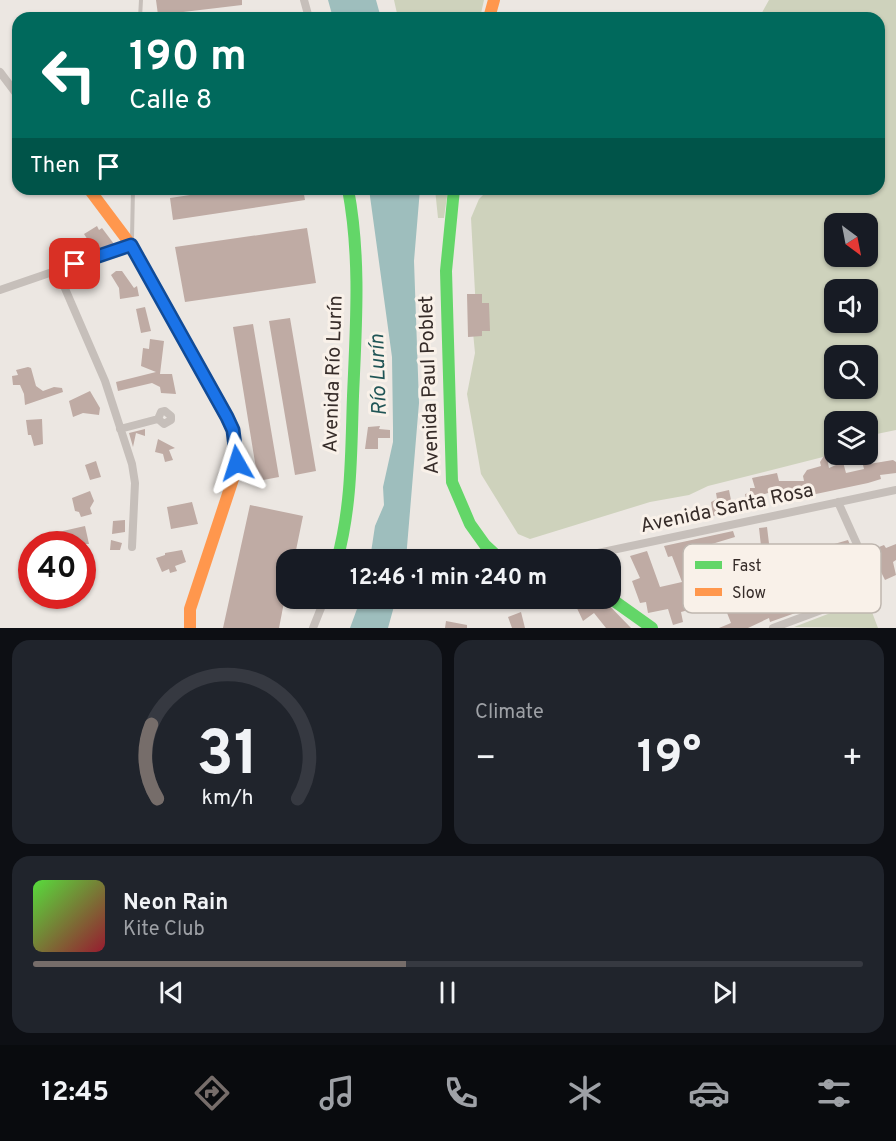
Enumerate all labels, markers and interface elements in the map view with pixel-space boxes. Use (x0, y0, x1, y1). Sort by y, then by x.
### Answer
text: 190 m (129, 32, 247, 85)
icon: left (30, 36, 108, 114)
text: Calle 8 (129, 84, 212, 118)
icon: arrive (92, 150, 125, 183)
text: Then (30, 153, 80, 180)
north arrow (824, 213, 878, 267)
map controls (824, 213, 878, 465)
pin (49, 238, 100, 289)
icon: arrive (58, 247, 91, 280)
button: sound (824, 279, 878, 333)
street label: Avenida Río Lurín (318, 295, 350, 453)
street label: Avenida Paul Poblet (414, 295, 446, 475)
water label: Río Lurín (364, 333, 394, 416)
button: search (824, 345, 878, 399)
button: layers (824, 411, 878, 465)
position arrow (205, 431, 269, 495)
street label: Avenida Santa Rosa (638, 478, 816, 540)
speed limit sign: 40 (18, 531, 96, 609)
legend (683, 544, 881, 613)
text: Fast (732, 557, 762, 577)
text: 12:46 · 1 min · 240 m (350, 565, 547, 592)
text: Slow (732, 584, 766, 604)
text: Climate (475, 700, 544, 726)
text: 31 (196, 718, 258, 797)
text: 19° (637, 731, 701, 788)
text: − (475, 739, 496, 781)
text: + (842, 739, 863, 781)
text: km/h (201, 785, 253, 812)
text: Neon Rain (123, 890, 228, 917)
text: Kite Club (123, 917, 205, 943)
icon: previous (155, 976, 188, 1009)
icon: pause (431, 976, 464, 1009)
icon: next (708, 976, 741, 1009)
icon: directions (191, 1072, 233, 1114)
icon: music (316, 1072, 358, 1114)
icon: phone (440, 1072, 482, 1114)
icon: climate (564, 1072, 606, 1114)
icon: car (688, 1072, 730, 1114)
icon: filters (813, 1072, 855, 1114)
text: 12:45 (41, 1076, 109, 1110)

